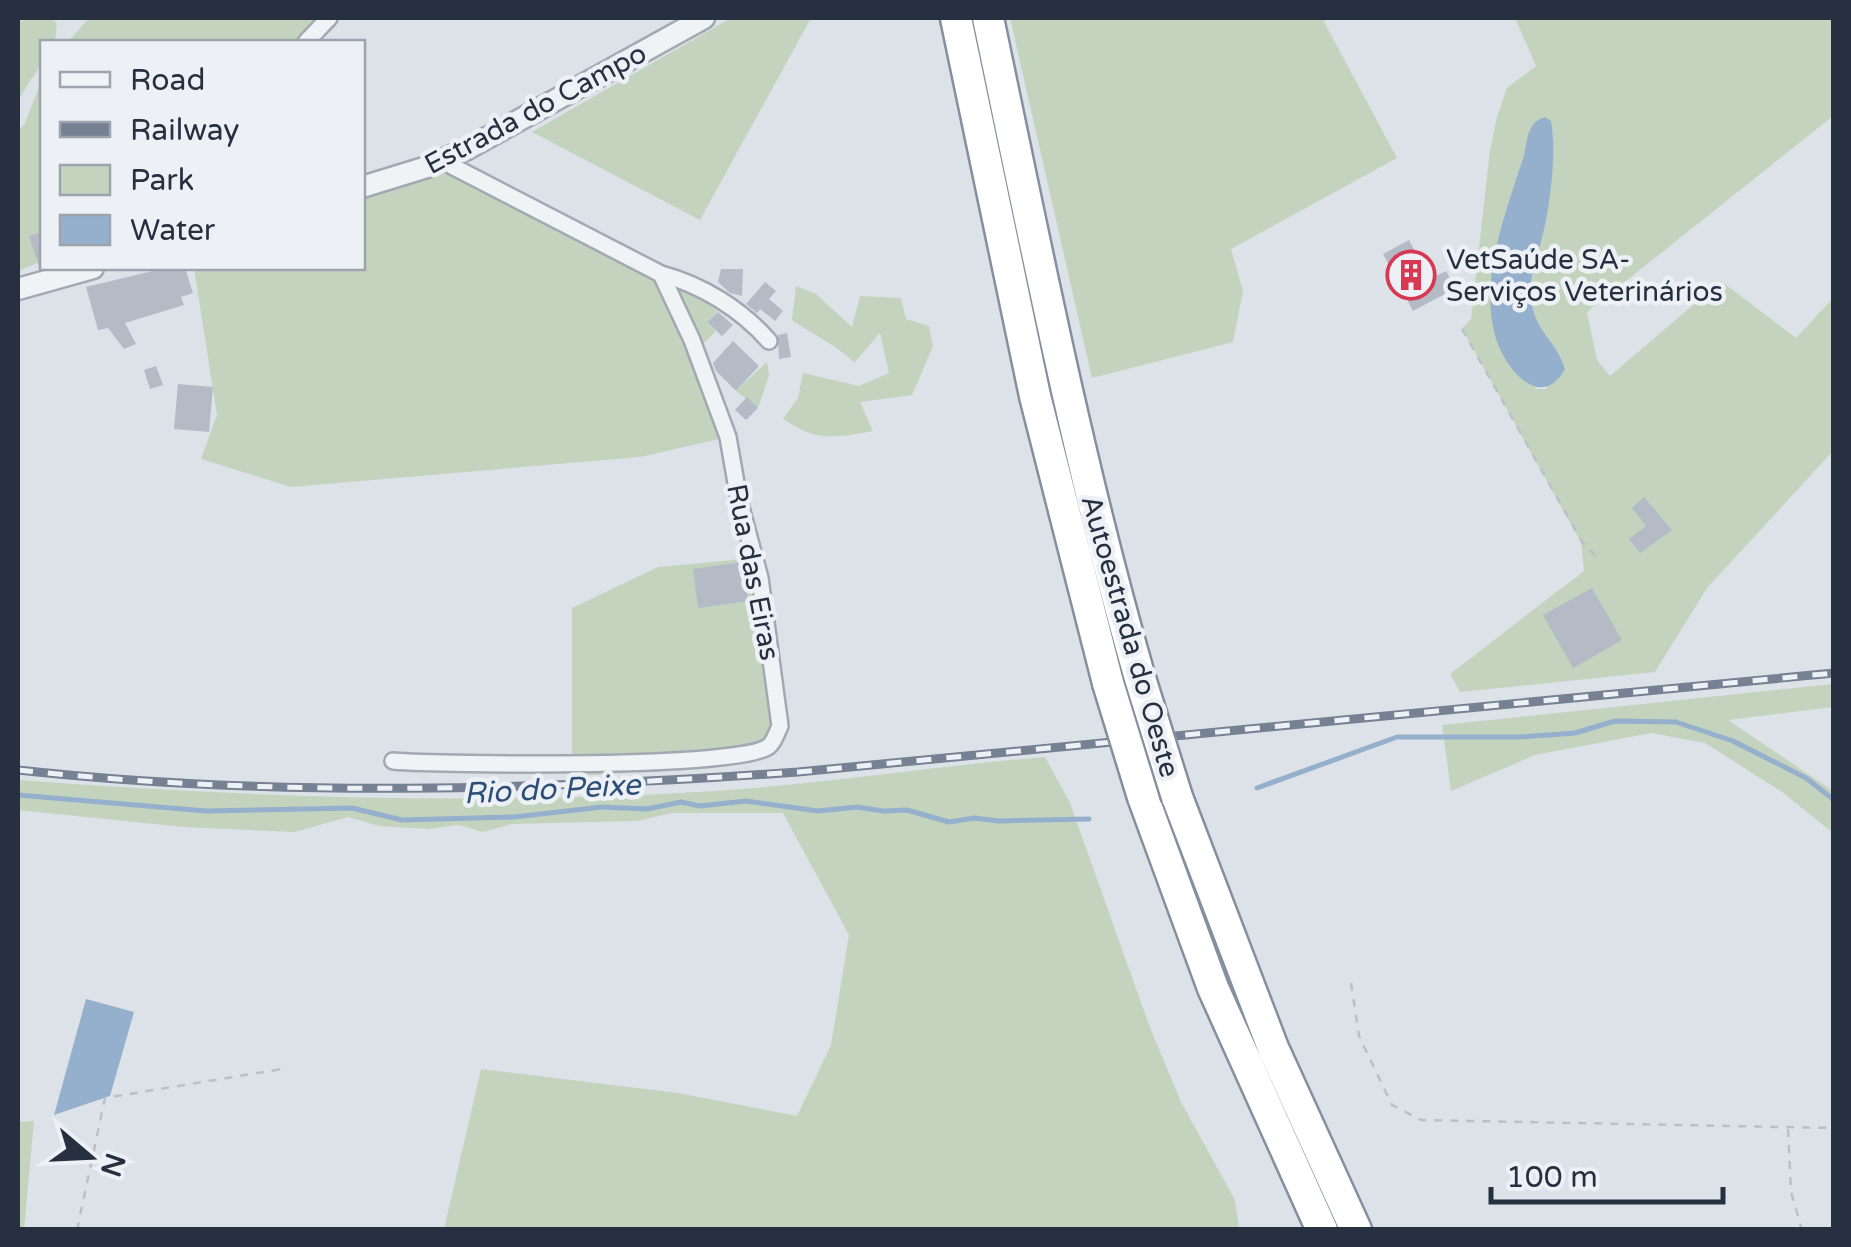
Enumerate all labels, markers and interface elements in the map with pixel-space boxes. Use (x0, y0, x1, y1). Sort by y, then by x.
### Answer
street label: Estrada do Campo (419, 36, 652, 182)
legend (40, 40, 365, 270)
text: Road (130, 62, 205, 99)
text: Railway (130, 112, 239, 149)
text: Park (130, 162, 194, 199)
text: Water (130, 212, 216, 249)
place label: VetSaúde SA- Serviços Veterinários (1446, 243, 1723, 309)
building icon: VetSaúde SA- Serviços Veterinários (1385, 249, 1437, 301)
street label: Rua das Eiras (719, 481, 787, 663)
street label: Autoestrada do Oeste (1073, 491, 1187, 781)
water label: Rio do Peixe (463, 766, 643, 813)
north arrow (40, 1107, 140, 1207)
scale bar (1491, 1142, 1724, 1204)
text: N (93, 1149, 132, 1181)
text: 100 m (1506, 1159, 1598, 1196)

